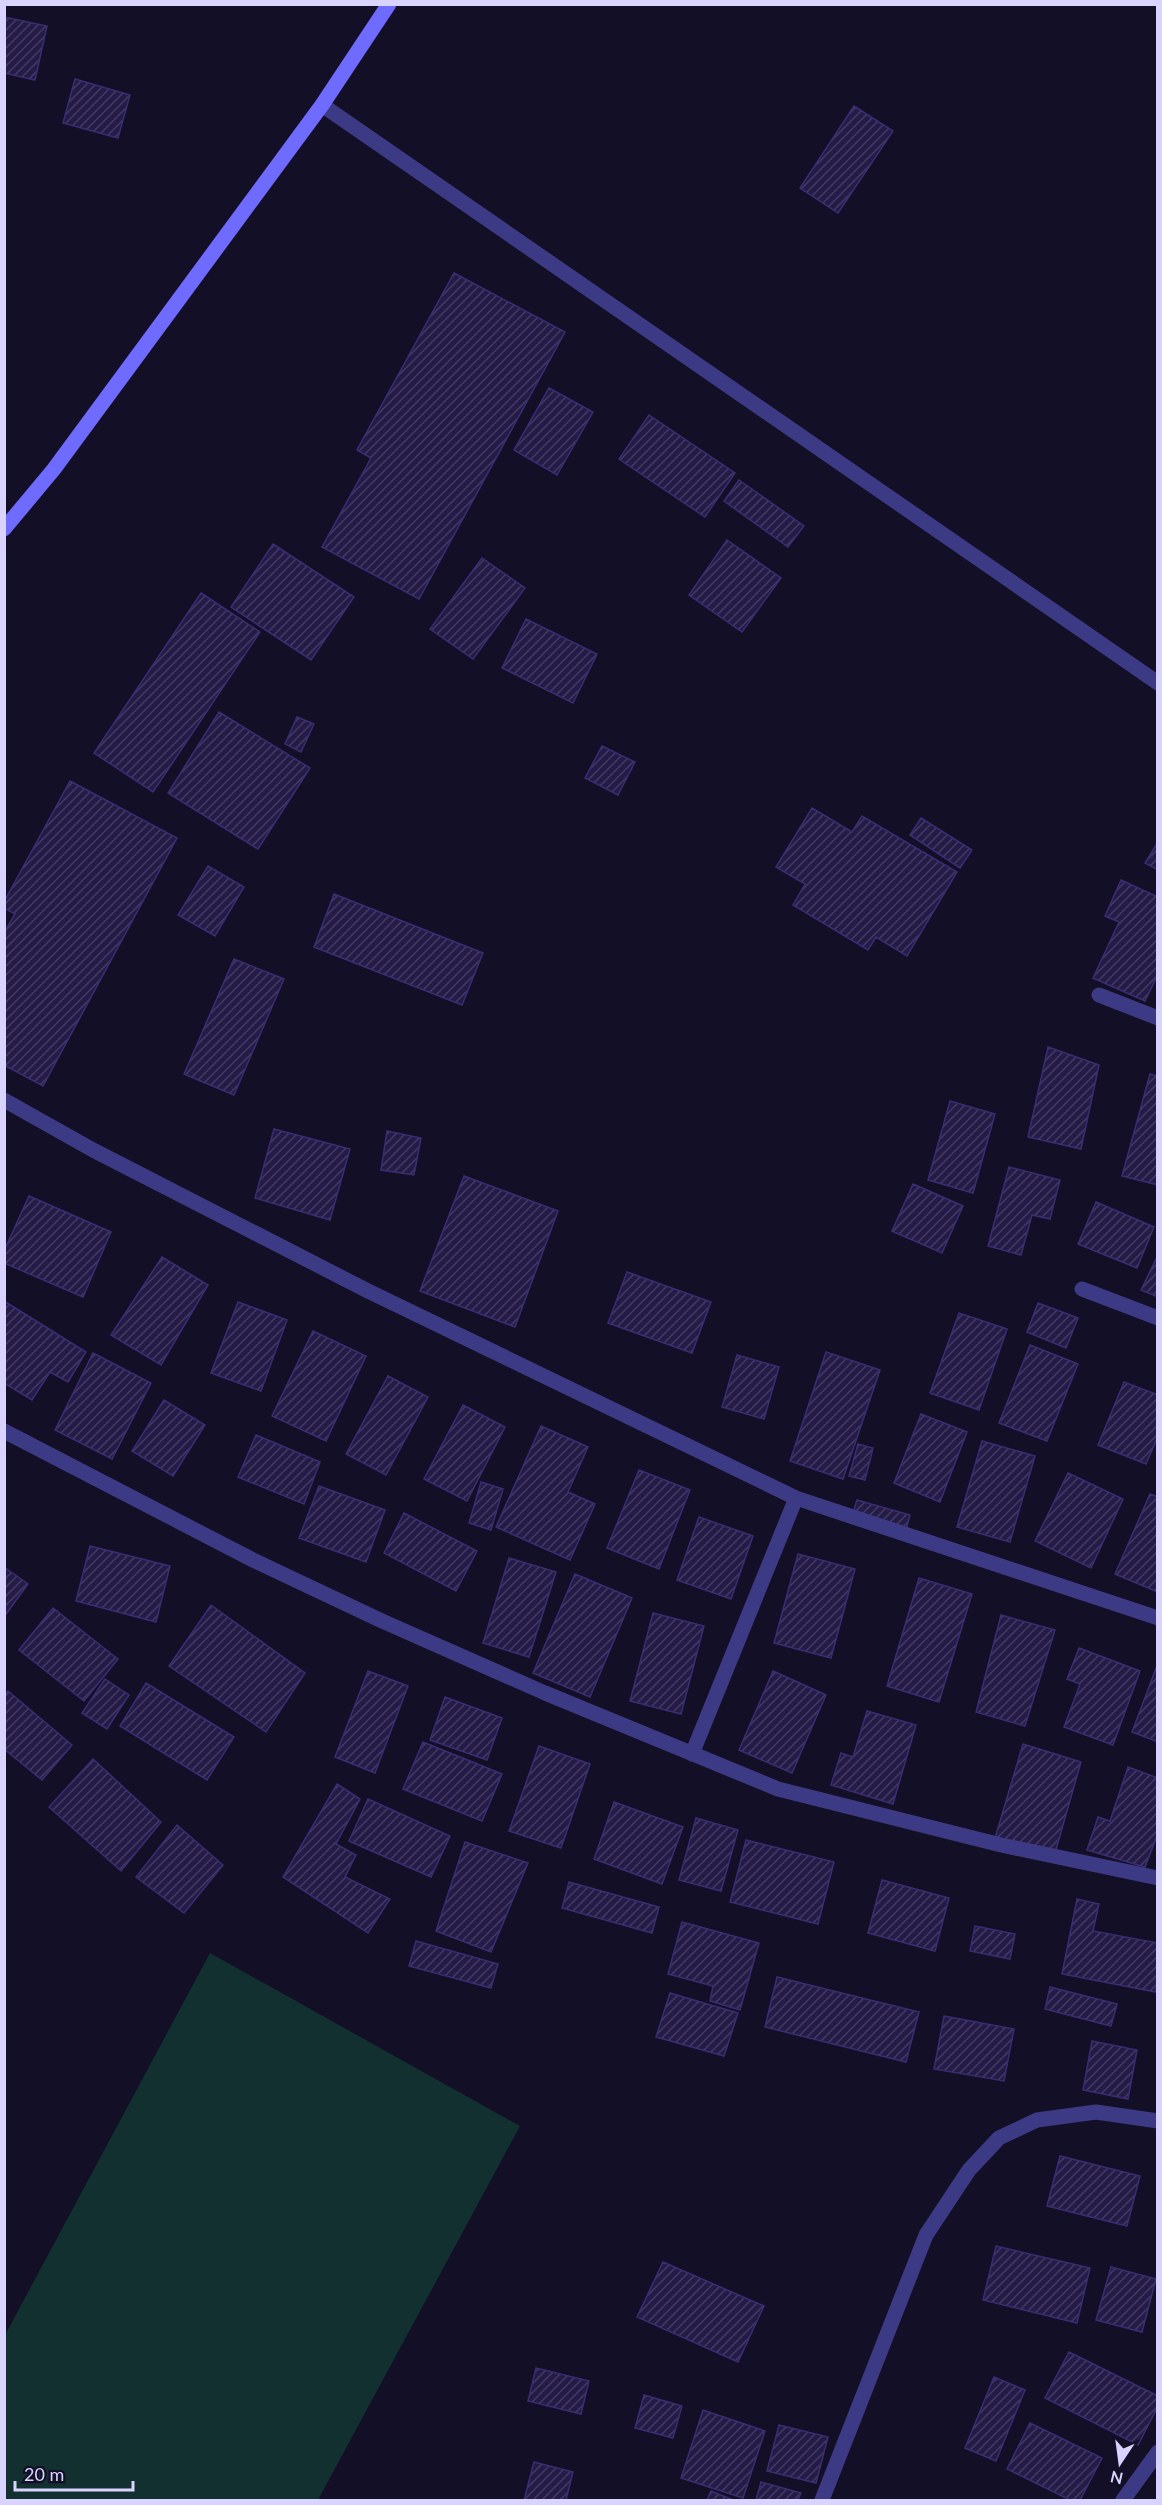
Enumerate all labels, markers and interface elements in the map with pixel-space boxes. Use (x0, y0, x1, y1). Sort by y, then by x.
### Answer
north arrow (1090, 2433, 1150, 2493)
scale bar (15, 2454, 134, 2492)
text: 20 m (24, 2463, 64, 2485)
text: N (1108, 2467, 1125, 2489)

